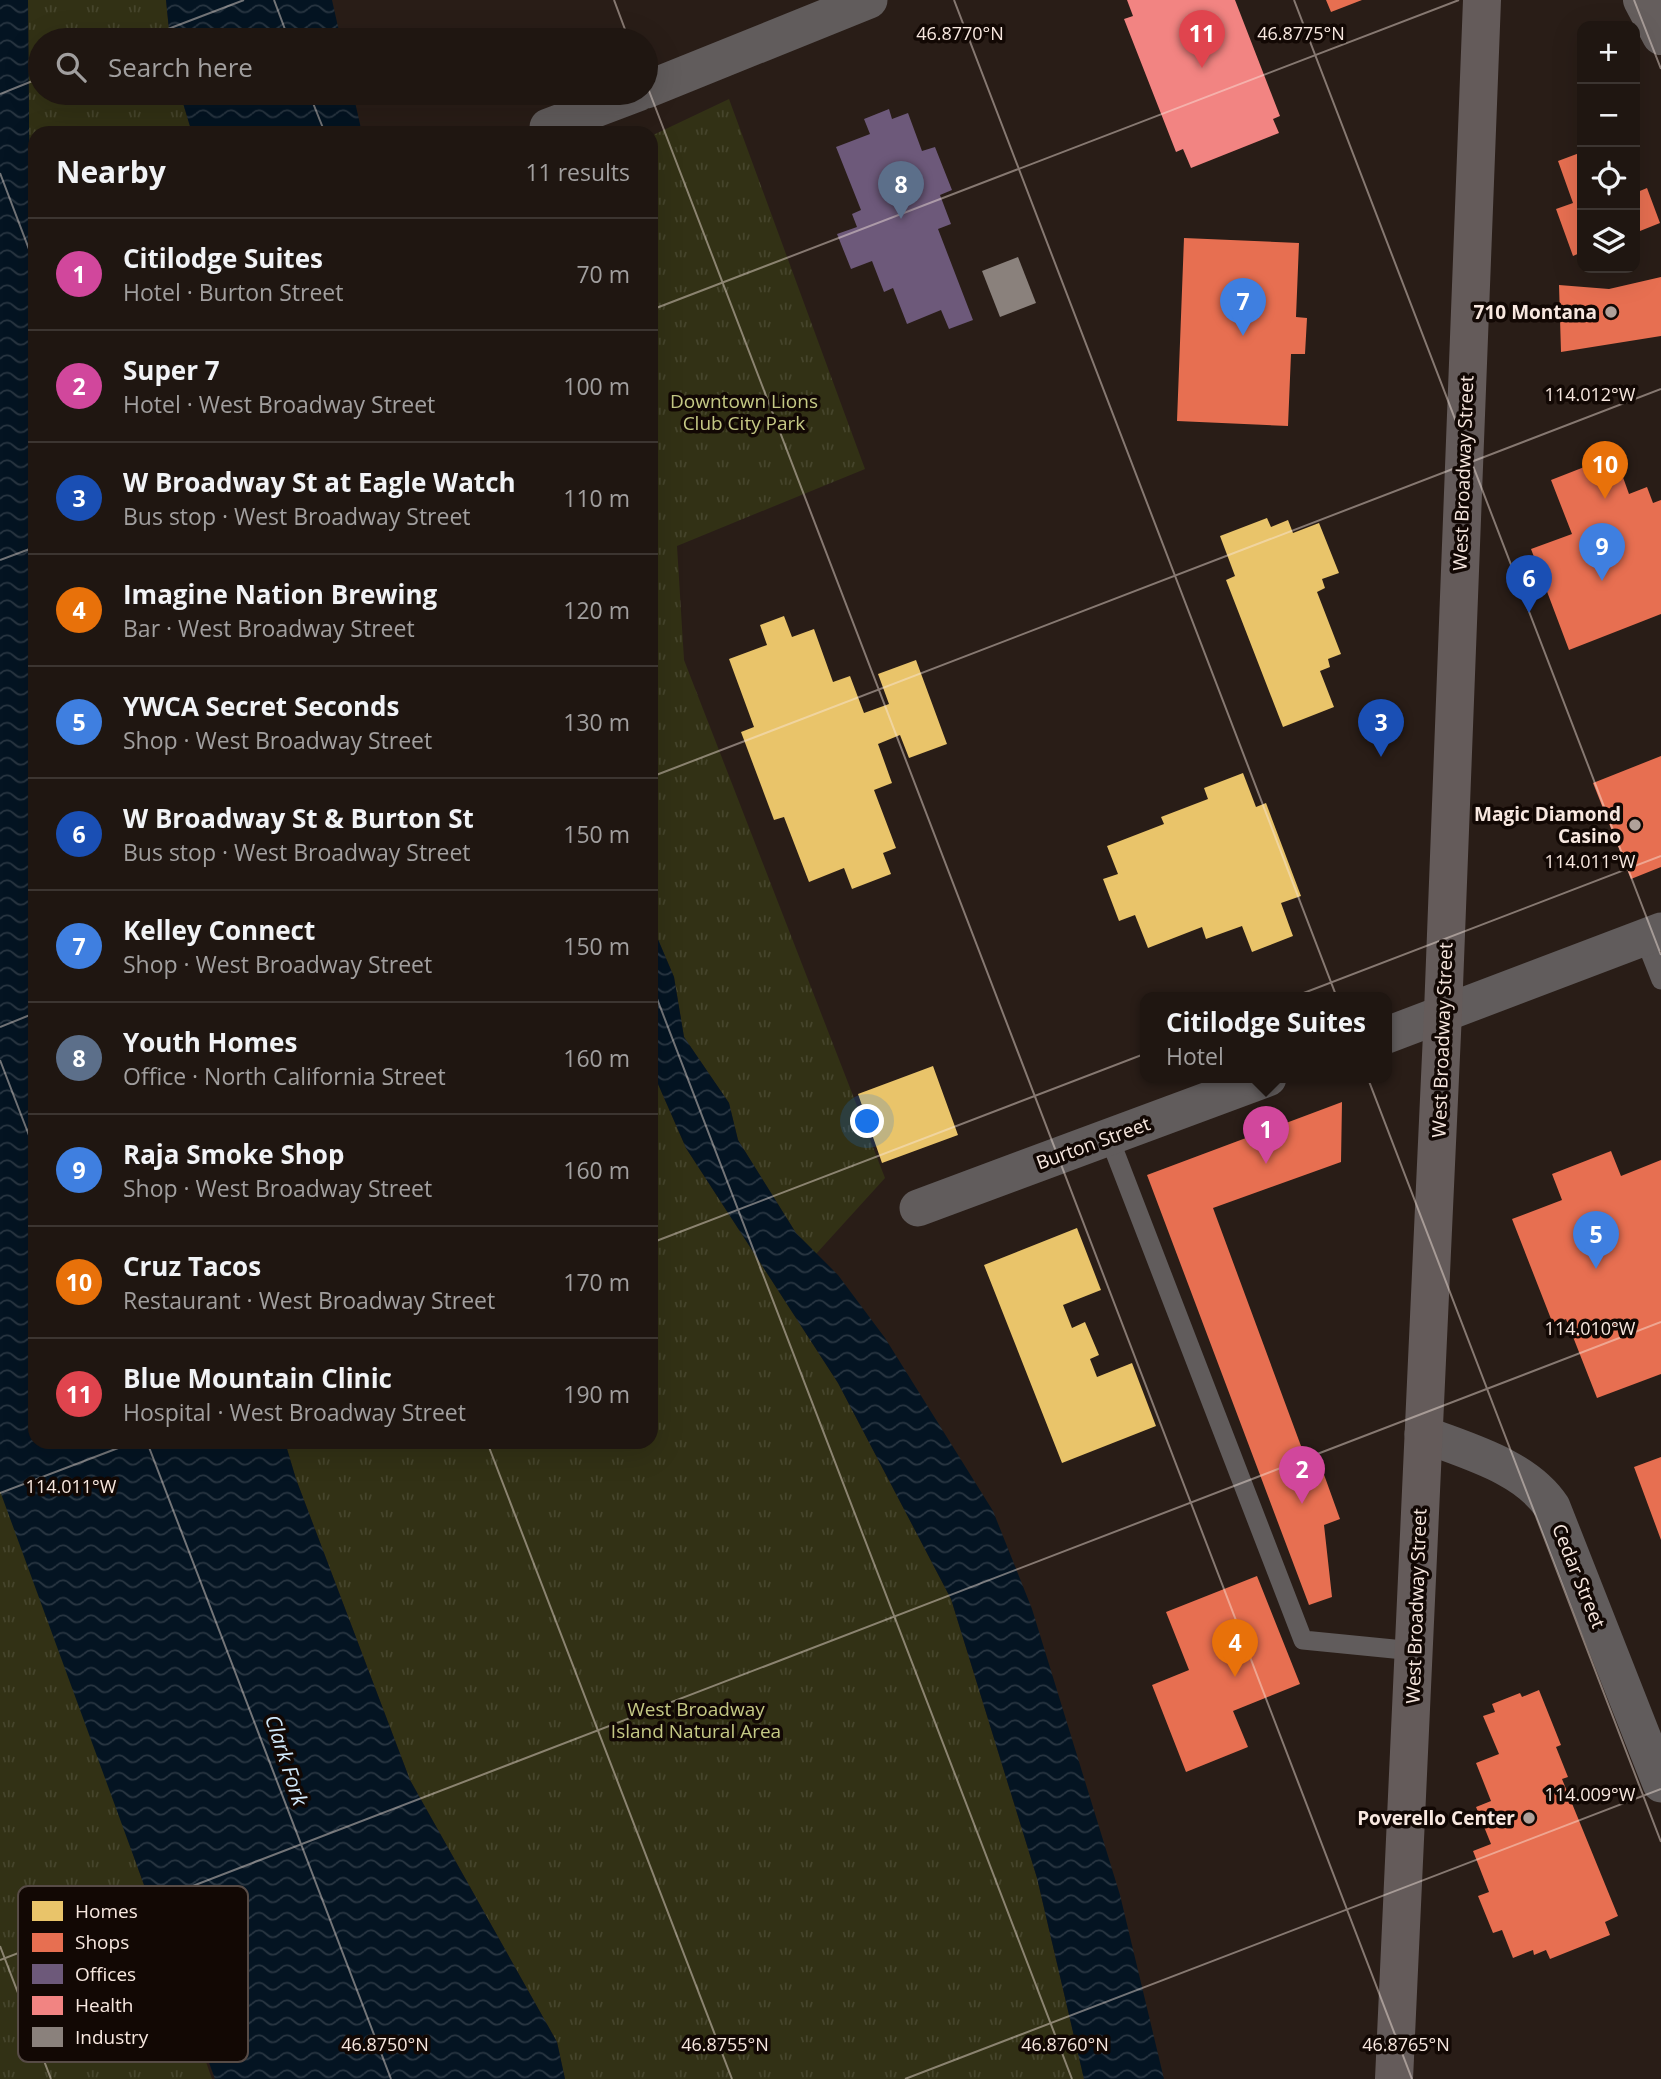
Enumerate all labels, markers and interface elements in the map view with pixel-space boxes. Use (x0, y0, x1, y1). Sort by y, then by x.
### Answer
pin: 11 (1179, 10, 1225, 68)
text: 46.8770°N (916, 21, 1004, 45)
text: 46.8775°N (1257, 21, 1345, 45)
map controls (1577, 21, 1640, 273)
button: + (1577, 21, 1640, 84)
search box (28, 28, 658, 105)
icon: search (52, 48, 90, 86)
text: Search here (108, 49, 253, 85)
button: − (1577, 84, 1640, 147)
button: locate (1577, 147, 1640, 210)
text: Nearby (56, 151, 166, 192)
text: 11 results (525, 156, 630, 188)
pin: 8 (878, 161, 924, 219)
button: layers (1577, 210, 1640, 273)
text: Citilodge Suites (123, 240, 323, 276)
text: 1 (72, 258, 86, 290)
text: 70 m (576, 258, 630, 290)
text: Hotel · Burton Street (123, 276, 343, 308)
pin: 7 (1220, 278, 1266, 336)
place label: 710 Montana (1474, 299, 1597, 325)
marker: 710 Montana (1603, 304, 1619, 320)
text: Super 7 (123, 352, 220, 388)
text: 2 (72, 370, 86, 402)
text: 100 m (563, 370, 630, 402)
street label: West Broadway Street (1447, 375, 1479, 571)
text: 114.012°W (1545, 382, 1636, 406)
text: Hotel · West Broadway Street (123, 388, 435, 420)
park label: Downtown Lions Club City Park (670, 388, 818, 436)
pin: 10 (1582, 441, 1628, 499)
text: W Broadway St at Eagle Watch (123, 464, 516, 500)
text: 3 (72, 482, 86, 514)
text: 110 m (563, 482, 630, 514)
text: Bus stop · West Broadway Street (123, 500, 471, 532)
pin: 9 (1579, 523, 1625, 581)
pin: 6 (1506, 555, 1552, 613)
text: Imagine Nation Brewing (123, 576, 437, 612)
text: 4 (72, 594, 86, 626)
text: 120 m (563, 594, 630, 626)
text: Bar · West Broadway Street (123, 612, 415, 644)
text: YWCA Secret Seconds (123, 688, 400, 724)
pin: 3 (1358, 699, 1404, 757)
text: 5 (72, 706, 86, 738)
text: 130 m (563, 706, 630, 738)
text: Shop · West Broadway Street (123, 724, 432, 756)
text: W Broadway St & Burton St (123, 800, 474, 836)
place label: Magic Diamond Casino (1474, 801, 1621, 849)
marker: Magic Diamond Casino (1627, 817, 1643, 833)
text: 6 (72, 818, 86, 850)
text: 150 m (563, 818, 630, 850)
text: Bus stop · West Broadway Street (123, 836, 471, 868)
text: 114.011°W (1545, 849, 1636, 873)
text: Kelley Connect (123, 912, 315, 948)
text: 7 (72, 930, 86, 962)
text: 150 m (563, 930, 630, 962)
street label: West Broadway Street (1426, 942, 1458, 1138)
text: Shop · West Broadway Street (123, 948, 432, 980)
popup (1140, 992, 1392, 1083)
text: Citilodge Suites (1166, 1004, 1366, 1040)
text: Youth Homes (123, 1024, 297, 1060)
text: Hotel (1166, 1040, 1224, 1072)
text: 8 (72, 1042, 86, 1074)
text: 160 m (563, 1042, 630, 1074)
text: Office · North California Street (123, 1060, 446, 1092)
your location (850, 1104, 884, 1138)
pin: 1 (1243, 1106, 1289, 1164)
street label: Burton Street (1032, 1110, 1154, 1176)
text: Raja Smoke Shop (123, 1136, 344, 1172)
text: 9 (72, 1154, 86, 1186)
text: 160 m (563, 1154, 630, 1186)
text: Shop · West Broadway Street (123, 1172, 432, 1204)
pin: 5 (1573, 1211, 1619, 1269)
text: Cruz Tacos (123, 1248, 261, 1284)
text: 10 (66, 1266, 92, 1298)
text: 170 m (563, 1266, 630, 1298)
text: Restaurant · West Broadway Street (123, 1284, 495, 1316)
text: 114.010°W (1545, 1316, 1636, 1340)
text: Blue Mountain Clinic (123, 1360, 392, 1396)
text: 11 (66, 1378, 92, 1410)
text: 190 m (563, 1378, 630, 1410)
text: Hospital · West Broadway Street (123, 1396, 466, 1428)
pin: 2 (1279, 1446, 1325, 1504)
text: 114.011°W (26, 1474, 117, 1498)
street label: West Broadway Street (1400, 1508, 1432, 1704)
street label: Cedar Street (1546, 1520, 1612, 1632)
pin: 4 (1212, 1619, 1258, 1677)
park label: West Broadway Island Natural Area (611, 1696, 781, 1744)
water label: Clark Fork (259, 1711, 315, 1810)
text: 114.009°W (1545, 1782, 1636, 1806)
place label: Poverello Center (1357, 1805, 1515, 1831)
marker: Poverello Center (1521, 1810, 1537, 1826)
legend (18, 1886, 248, 2062)
text: Homes (75, 1898, 138, 1924)
text: Shops (75, 1929, 129, 1955)
text: Offices (75, 1961, 136, 1987)
text: Health (75, 1992, 133, 2018)
text: Industry (75, 2024, 149, 2050)
text: 46.8750°N (341, 2032, 429, 2056)
text: 46.8755°N (681, 2032, 769, 2056)
text: 46.8760°N (1021, 2032, 1109, 2056)
text: 46.8765°N (1362, 2032, 1450, 2056)

